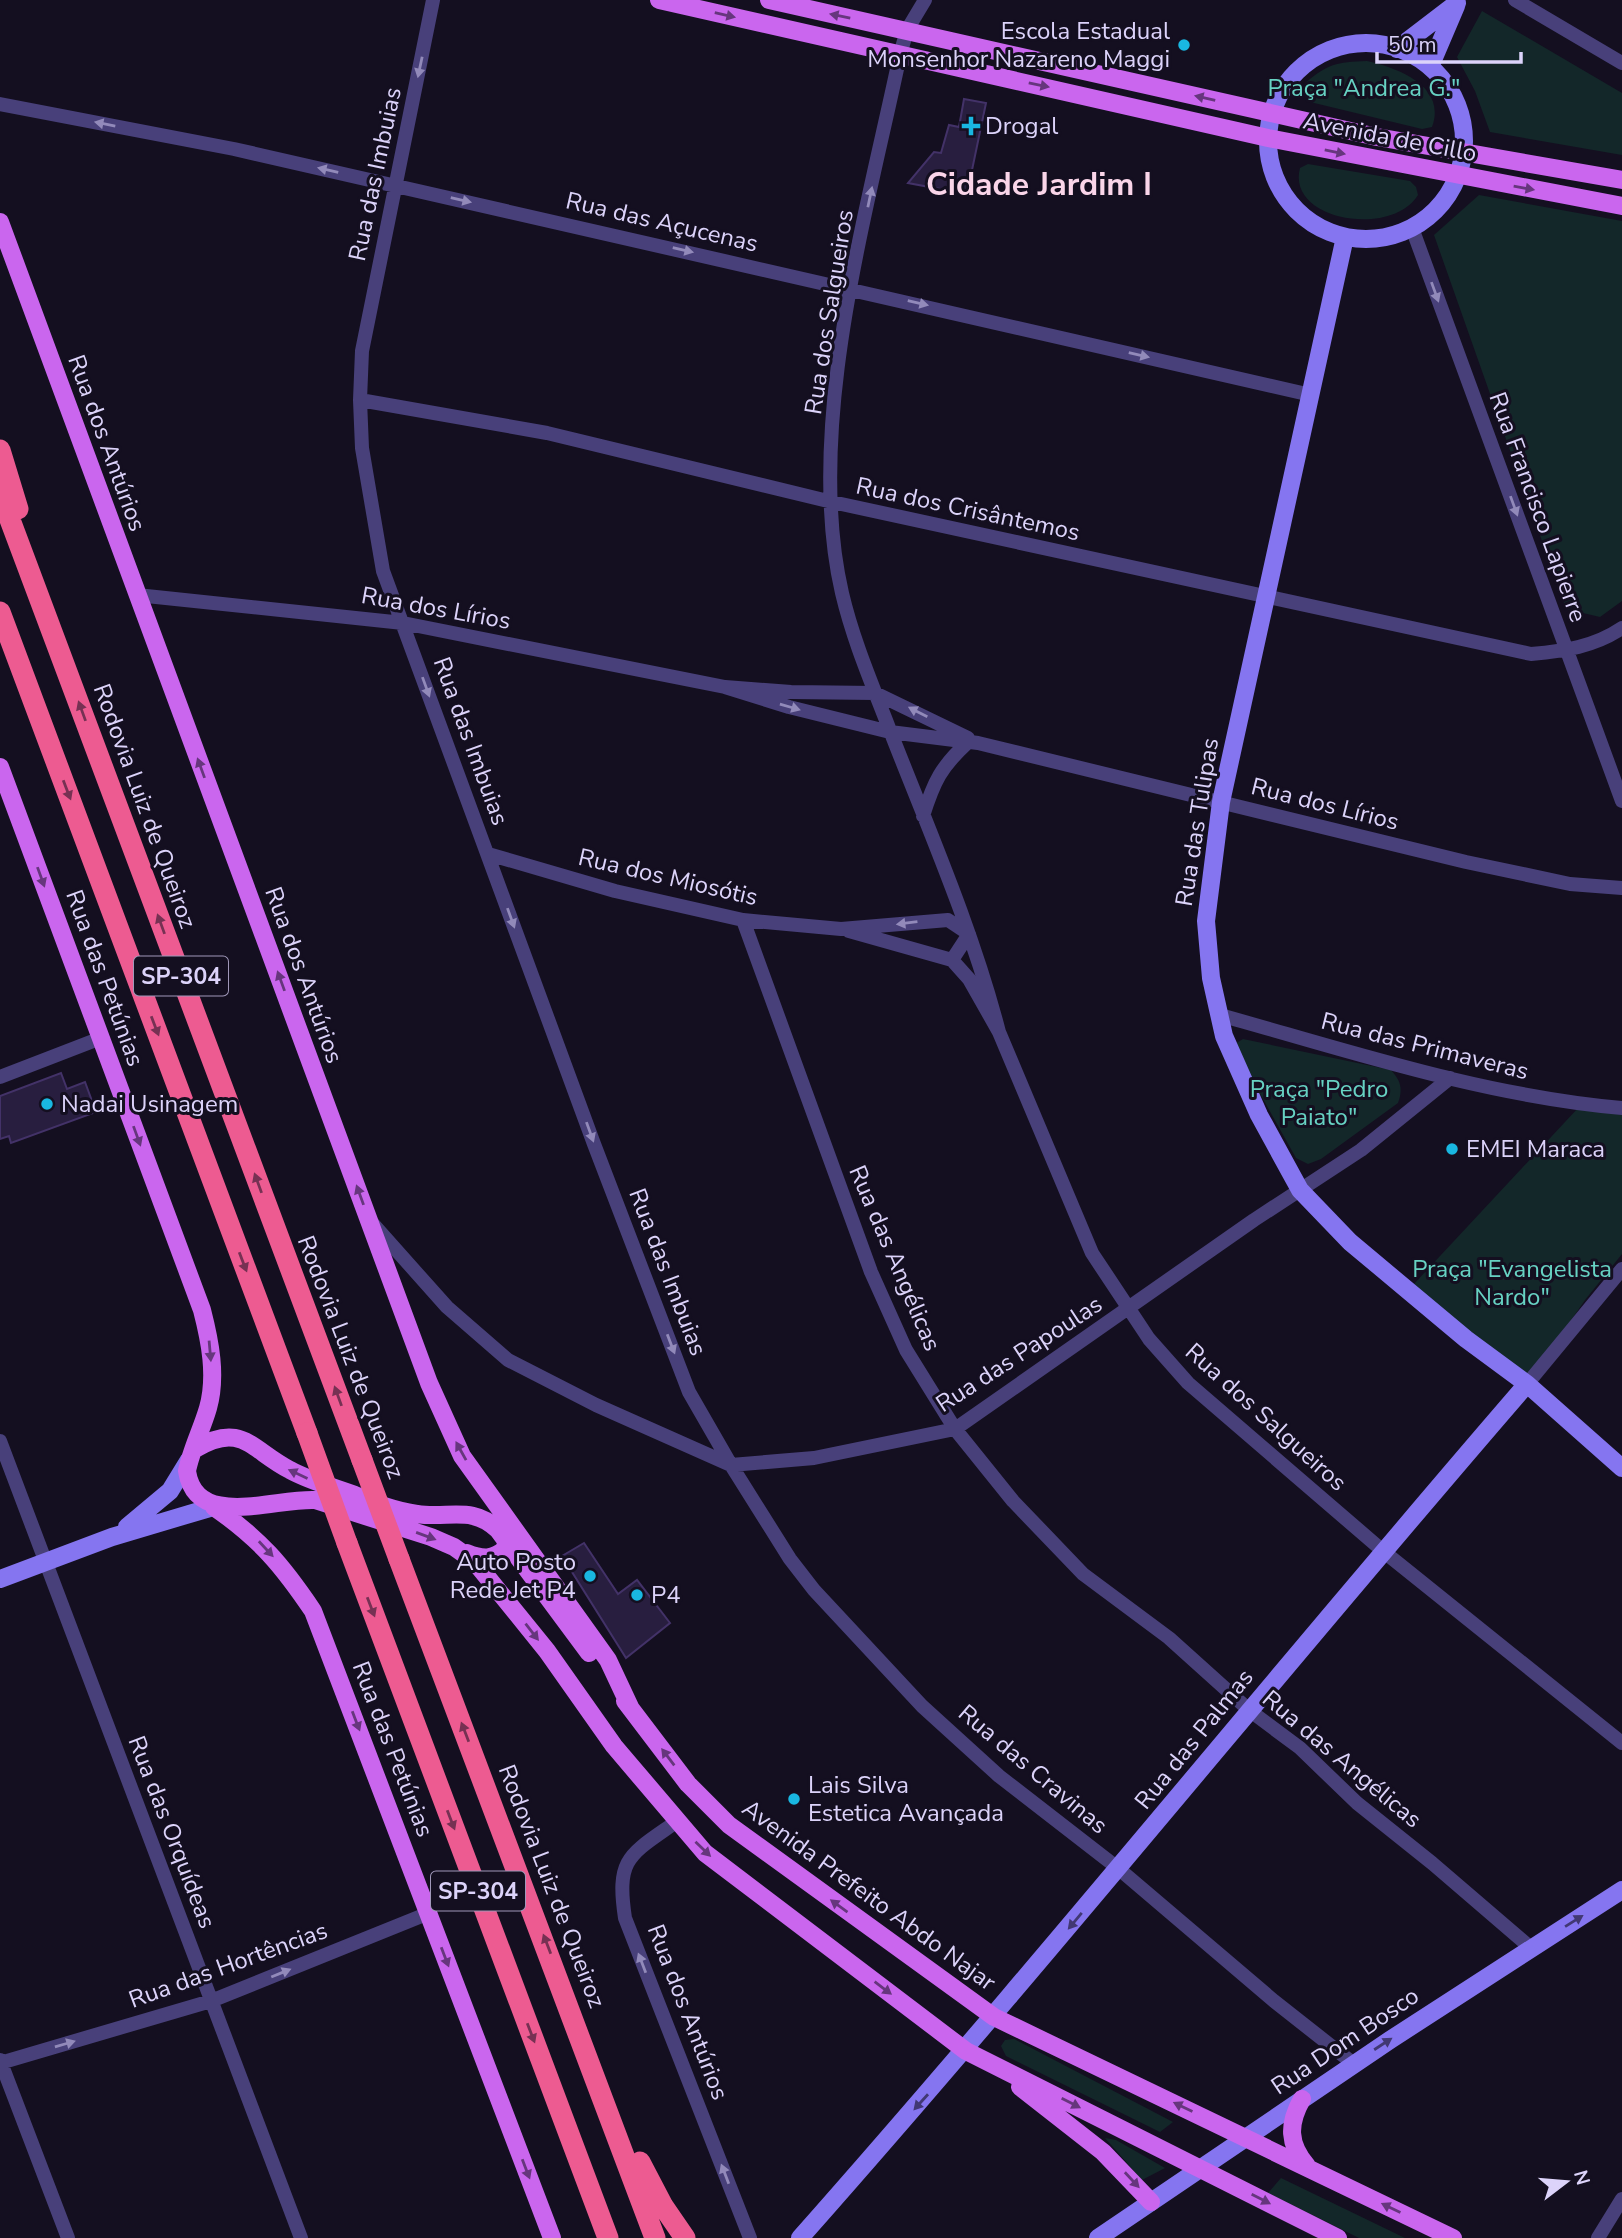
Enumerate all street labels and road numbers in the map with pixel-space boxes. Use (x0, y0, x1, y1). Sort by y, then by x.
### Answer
street label: Rua das Imbuias (341, 84, 409, 264)
street label: Avenida de Cillo (1301, 105, 1479, 169)
street label: Rua das Açucenas (563, 184, 761, 260)
street label: Rua dos Salgueiros (797, 207, 861, 417)
street label: Rua dos Antúrios (60, 350, 154, 536)
street label: Rua Francisco Lapierre (1481, 388, 1595, 626)
street label: Rua dos Crisântemos (853, 470, 1083, 548)
street label: Rua dos Lírios (359, 579, 513, 637)
street label: Rua das Imbuias (426, 652, 516, 830)
street label: Rodovia Luiz de Queiroz (86, 679, 204, 933)
street label: Rua das Tulipas (1168, 736, 1226, 908)
street label: Rua dos Lírios (1248, 770, 1402, 838)
street label: Rua dos Miosótis (575, 841, 761, 913)
street label: Rua dos Antúrios (257, 882, 351, 1068)
street label: Rua das Petúnias (58, 885, 152, 1071)
road number: SP-304 (134, 956, 228, 995)
street label: Rua das Primaveras (1318, 1005, 1532, 1087)
street label: Rua das Angélicas (841, 1160, 949, 1356)
street label: Rua das Imbuias (621, 1184, 715, 1360)
street label: Rodovia Luiz de Queiroz (290, 1231, 412, 1483)
street label: Rua das Papoulas (930, 1288, 1108, 1420)
street label: Rua dos Salgueiros (1178, 1336, 1354, 1498)
street label: Rua das Petúnias (345, 1657, 441, 1841)
street label: Rua das Palmas (1127, 1662, 1261, 1816)
street label: Rua das Angélicas (1256, 1683, 1428, 1835)
street label: Rua das Cravinas (952, 1697, 1114, 1841)
street label: Rua das Orquídeas (121, 1731, 223, 1933)
street label: Rodovia Luiz de Queiroz (491, 1760, 613, 2012)
street label: Avenida Prefeito Abdo Najar (736, 1792, 1003, 1998)
road number: SP-304 (431, 1872, 525, 1910)
street label: Rua das Hortências (124, 1914, 332, 2016)
street label: Rua dos Antúrios (640, 1920, 736, 2104)
street label: Rua Dom Bosco (1265, 1980, 1425, 2102)

